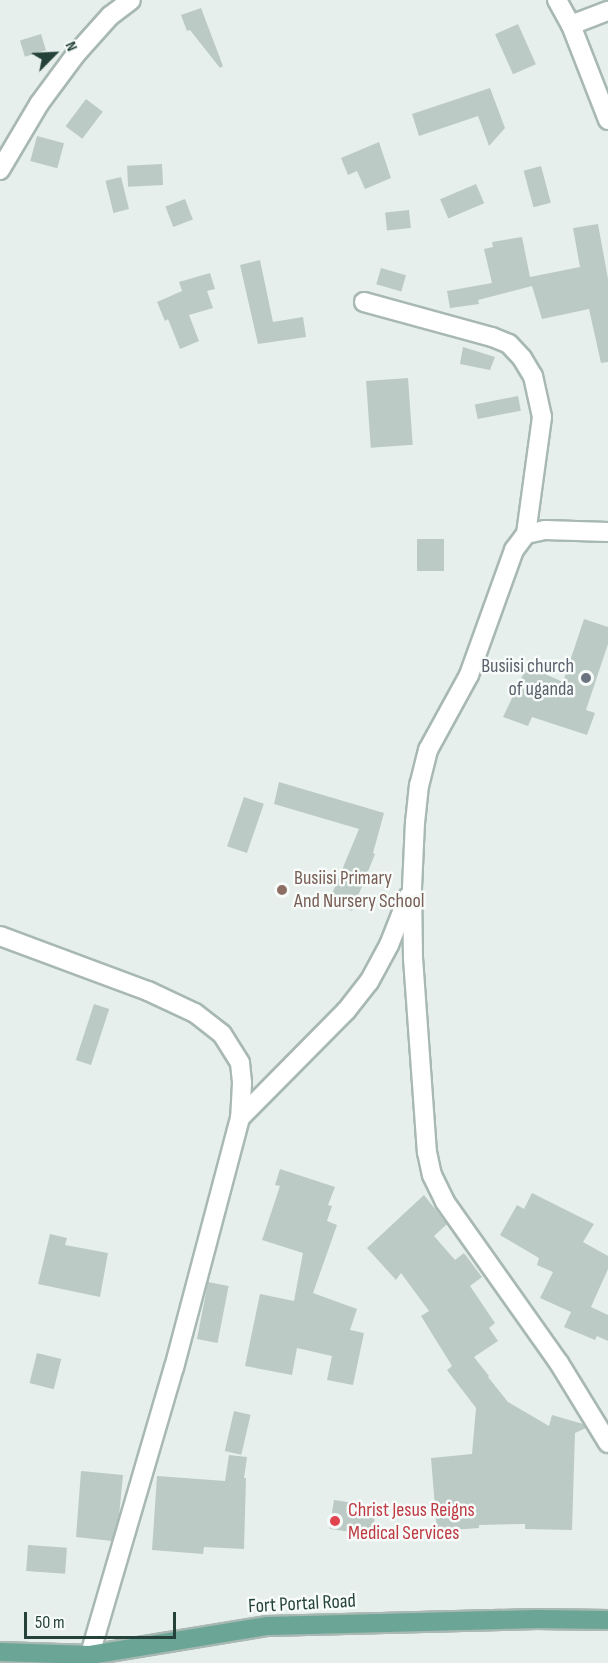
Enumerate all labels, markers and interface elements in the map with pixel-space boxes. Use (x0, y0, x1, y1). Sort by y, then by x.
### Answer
north arrow (24, 24, 84, 84)
text: N (60, 39, 81, 54)
place label: Busiisi church of uganda (481, 654, 574, 701)
marker: Busiisi church of uganda (579, 671, 593, 685)
place label: Busiisi Primary And Nursery School (294, 867, 424, 914)
marker: Busiisi Primary And Nursery School (275, 883, 289, 897)
place label: Christ Jesus Reigns Medical Services (348, 1498, 475, 1545)
marker: Christ Jesus Reigns Medical Services (326, 1512, 344, 1530)
street label: Fort Portal Road (248, 1589, 356, 1619)
scale bar (27, 1600, 178, 1638)
text: 50 m (35, 1612, 65, 1633)

